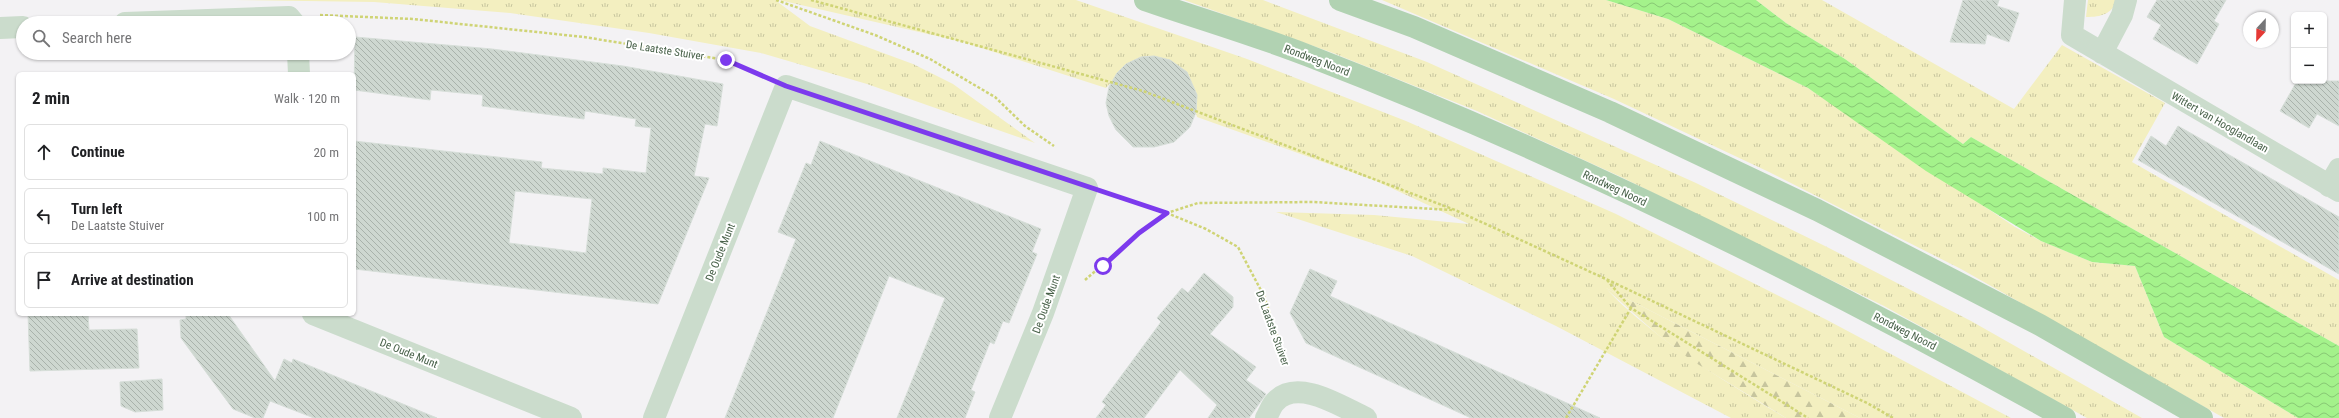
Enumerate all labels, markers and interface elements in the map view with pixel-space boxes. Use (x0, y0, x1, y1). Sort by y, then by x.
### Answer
north arrow (2243, 12, 2279, 48)
map controls (2291, 12, 2327, 84)
button: + (2291, 12, 2327, 48)
search box (16, 16, 356, 60)
icon: search (30, 27, 52, 49)
text: Search here (62, 29, 132, 47)
street label: De Laatste Stuiver (625, 38, 706, 63)
street label: Rondweg Noord (1282, 42, 1351, 79)
button: − (2291, 48, 2327, 84)
route end (717, 51, 735, 69)
text: 2 min (32, 88, 70, 108)
street label: Wittert van Hooglandlaan (2169, 89, 2271, 156)
text: Walk · 120 m (274, 91, 340, 106)
icon: ahead (33, 141, 55, 163)
text: Continue (71, 143, 125, 161)
text: 20 m (313, 145, 339, 160)
street label: Rondweg Noord (1581, 168, 1649, 209)
text: Turn left (71, 200, 122, 218)
icon: left (33, 205, 55, 227)
text: 100 m (307, 209, 339, 224)
text: De Laatste Stuiver (71, 218, 164, 233)
street label: De Oude Munt (703, 221, 738, 283)
route start (1094, 257, 1112, 275)
icon: arrive (33, 269, 55, 291)
text: Arrive at destination (71, 271, 194, 289)
street label: De Oude Munt (1030, 273, 1063, 335)
street label: De Laatste Stuiver (1253, 289, 1292, 368)
street label: Rondweg Noord (1871, 310, 1938, 353)
street label: De Oude Munt (378, 336, 440, 371)

